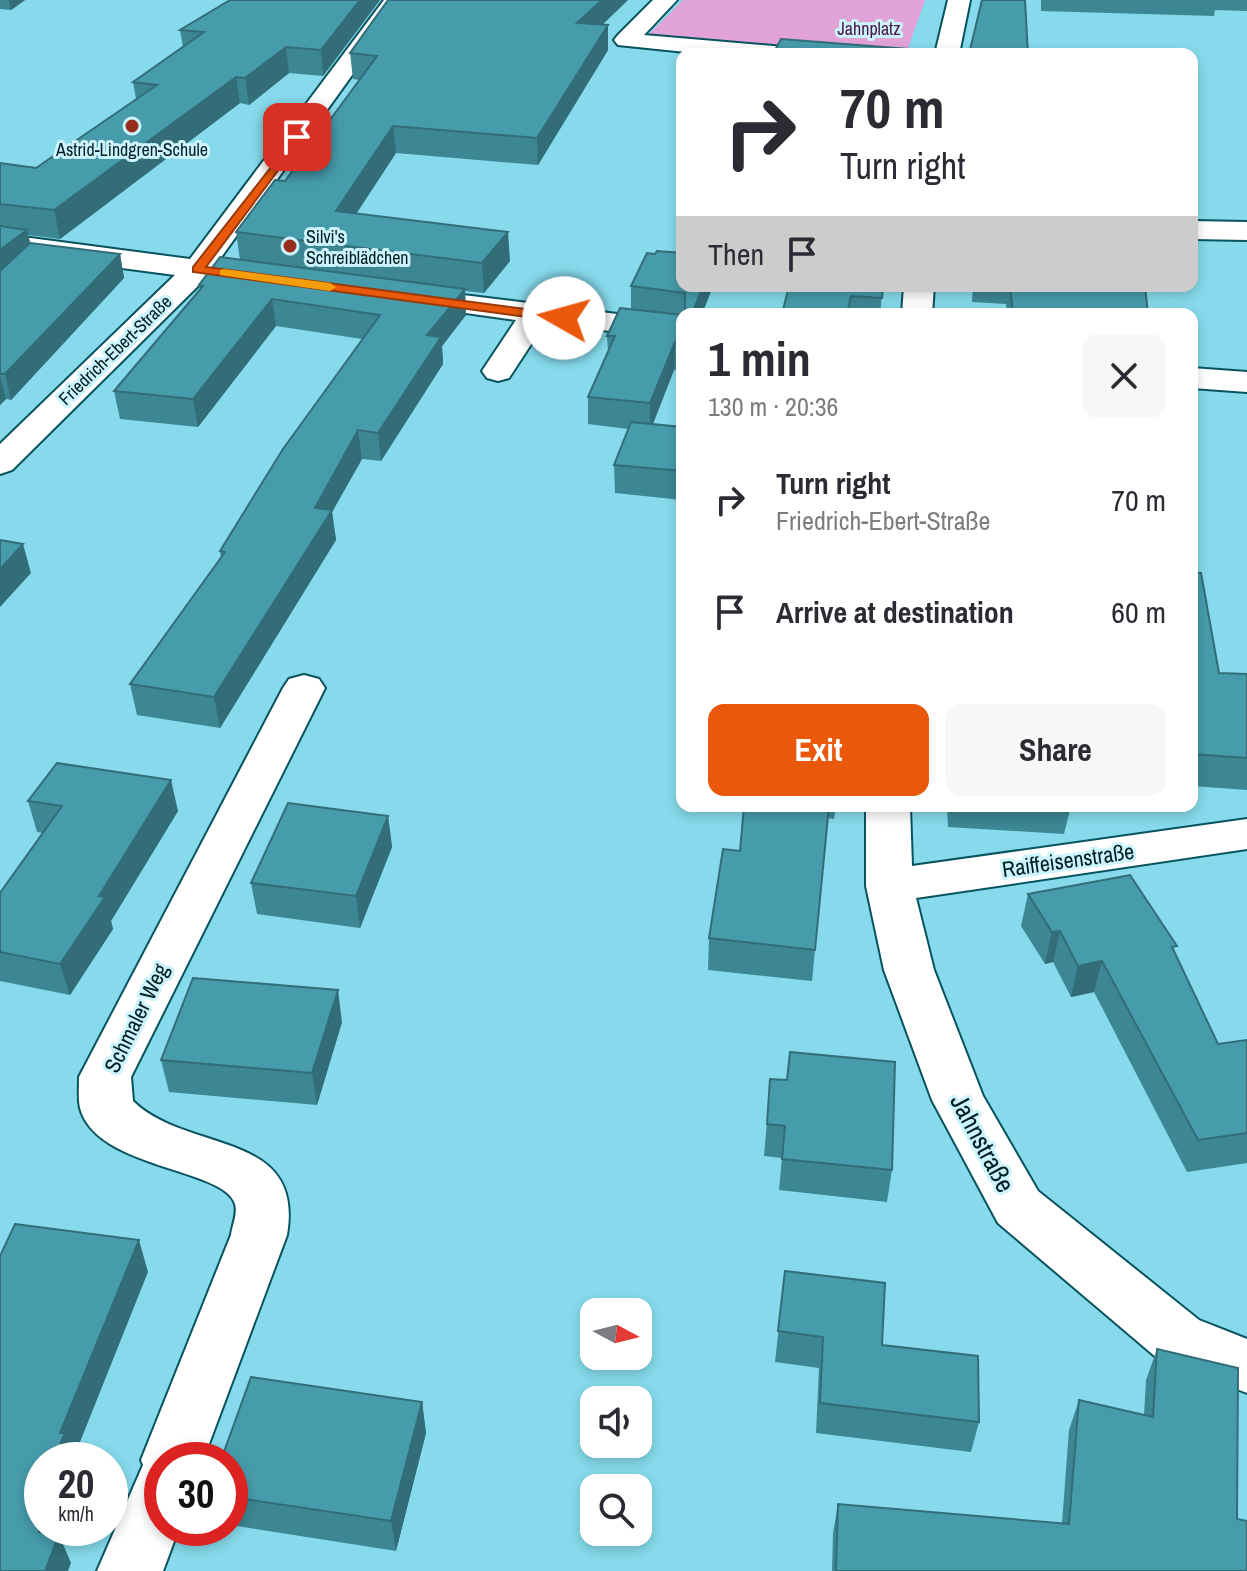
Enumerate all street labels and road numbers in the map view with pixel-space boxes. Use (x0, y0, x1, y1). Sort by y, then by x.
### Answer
street label: Friedrich-Ebert-Straße (53, 289, 177, 411)
street label: Raiffeisenstraße (1000, 836, 1136, 884)
street label: Schmaler Weg (97, 958, 175, 1078)
street label: Jahnstraße (943, 1088, 1023, 1198)

